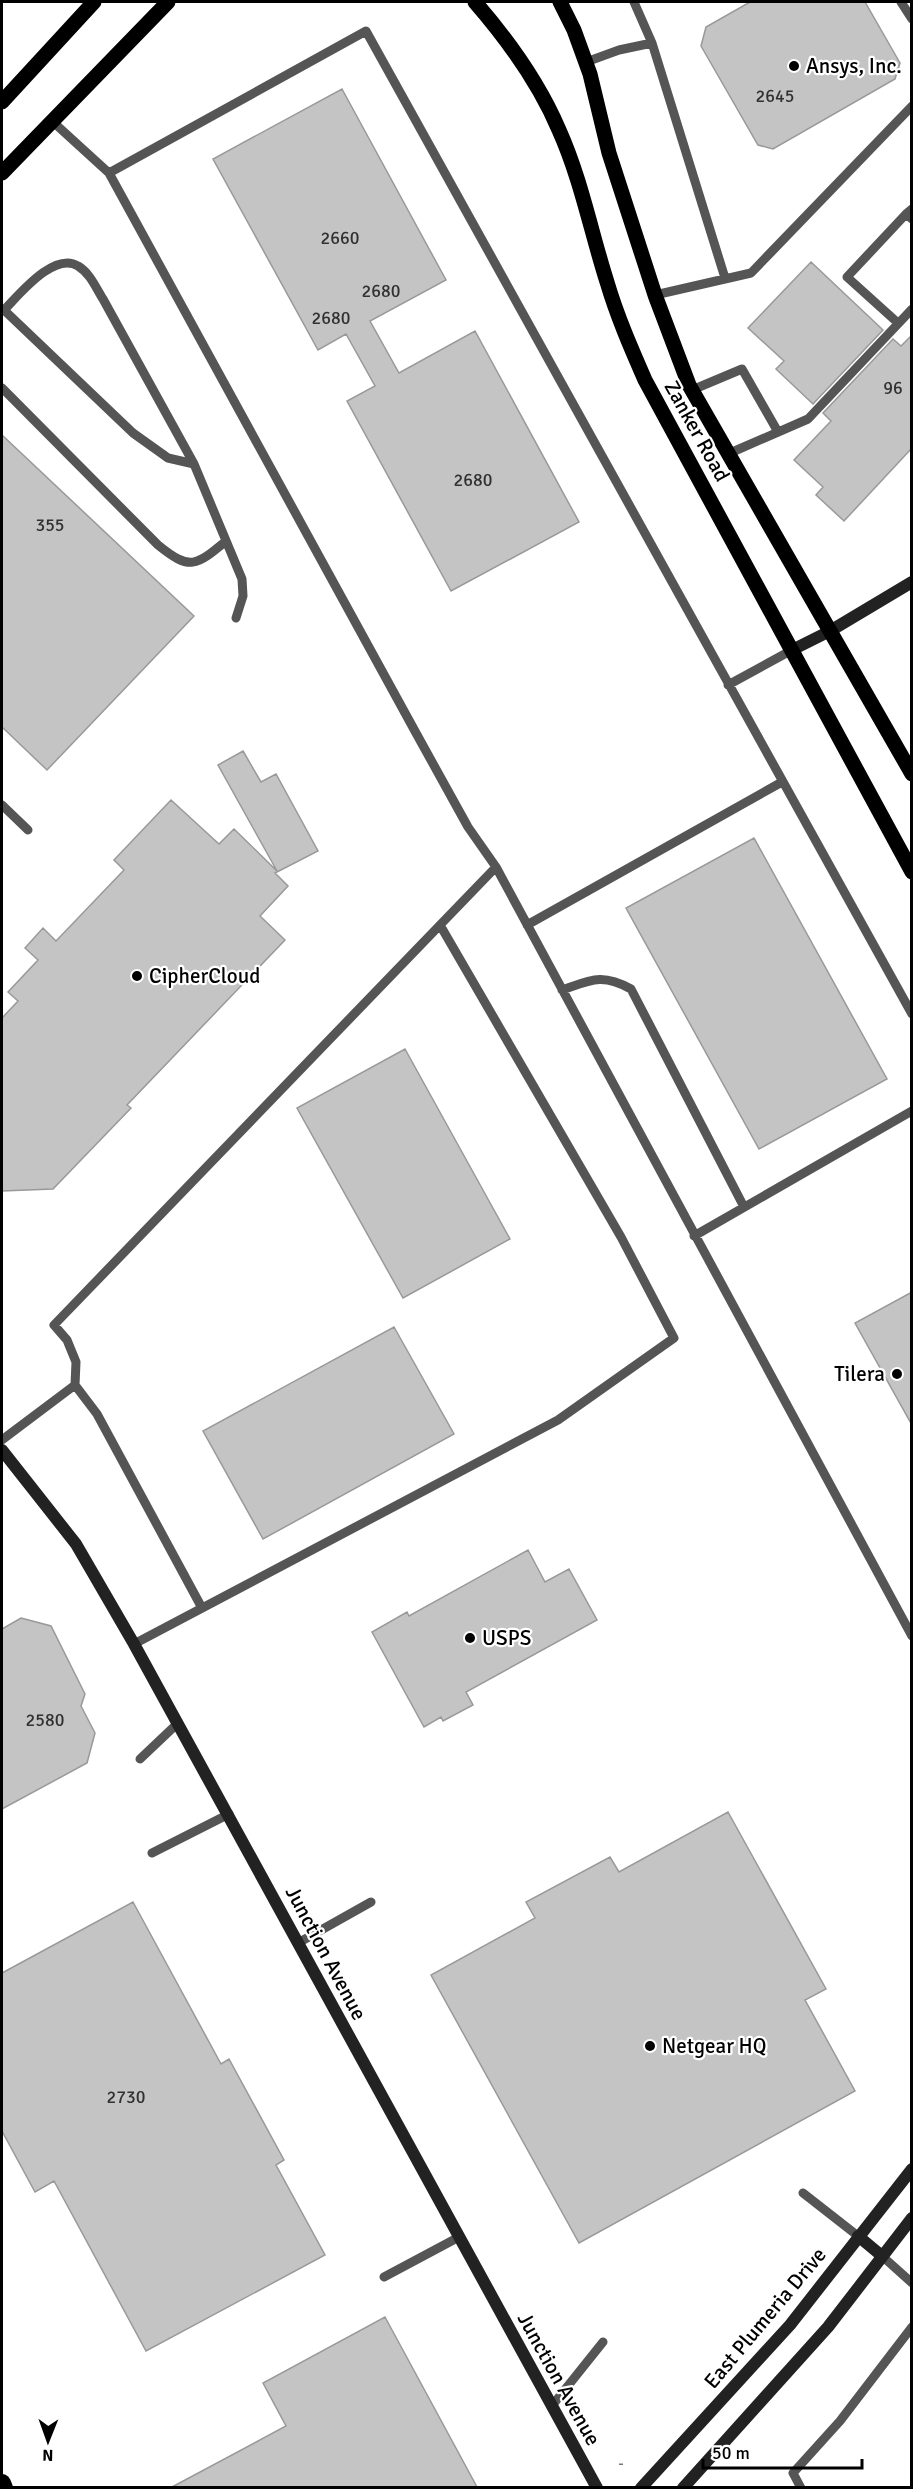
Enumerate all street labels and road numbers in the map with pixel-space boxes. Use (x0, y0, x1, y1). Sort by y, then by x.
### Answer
street label: Zanker Road (659, 376, 735, 486)
street label: Junction Avenue (280, 1881, 372, 2025)
street label: East Plumeria Drive (698, 2242, 832, 2394)
street label: Junction Avenue (512, 2308, 606, 2450)

